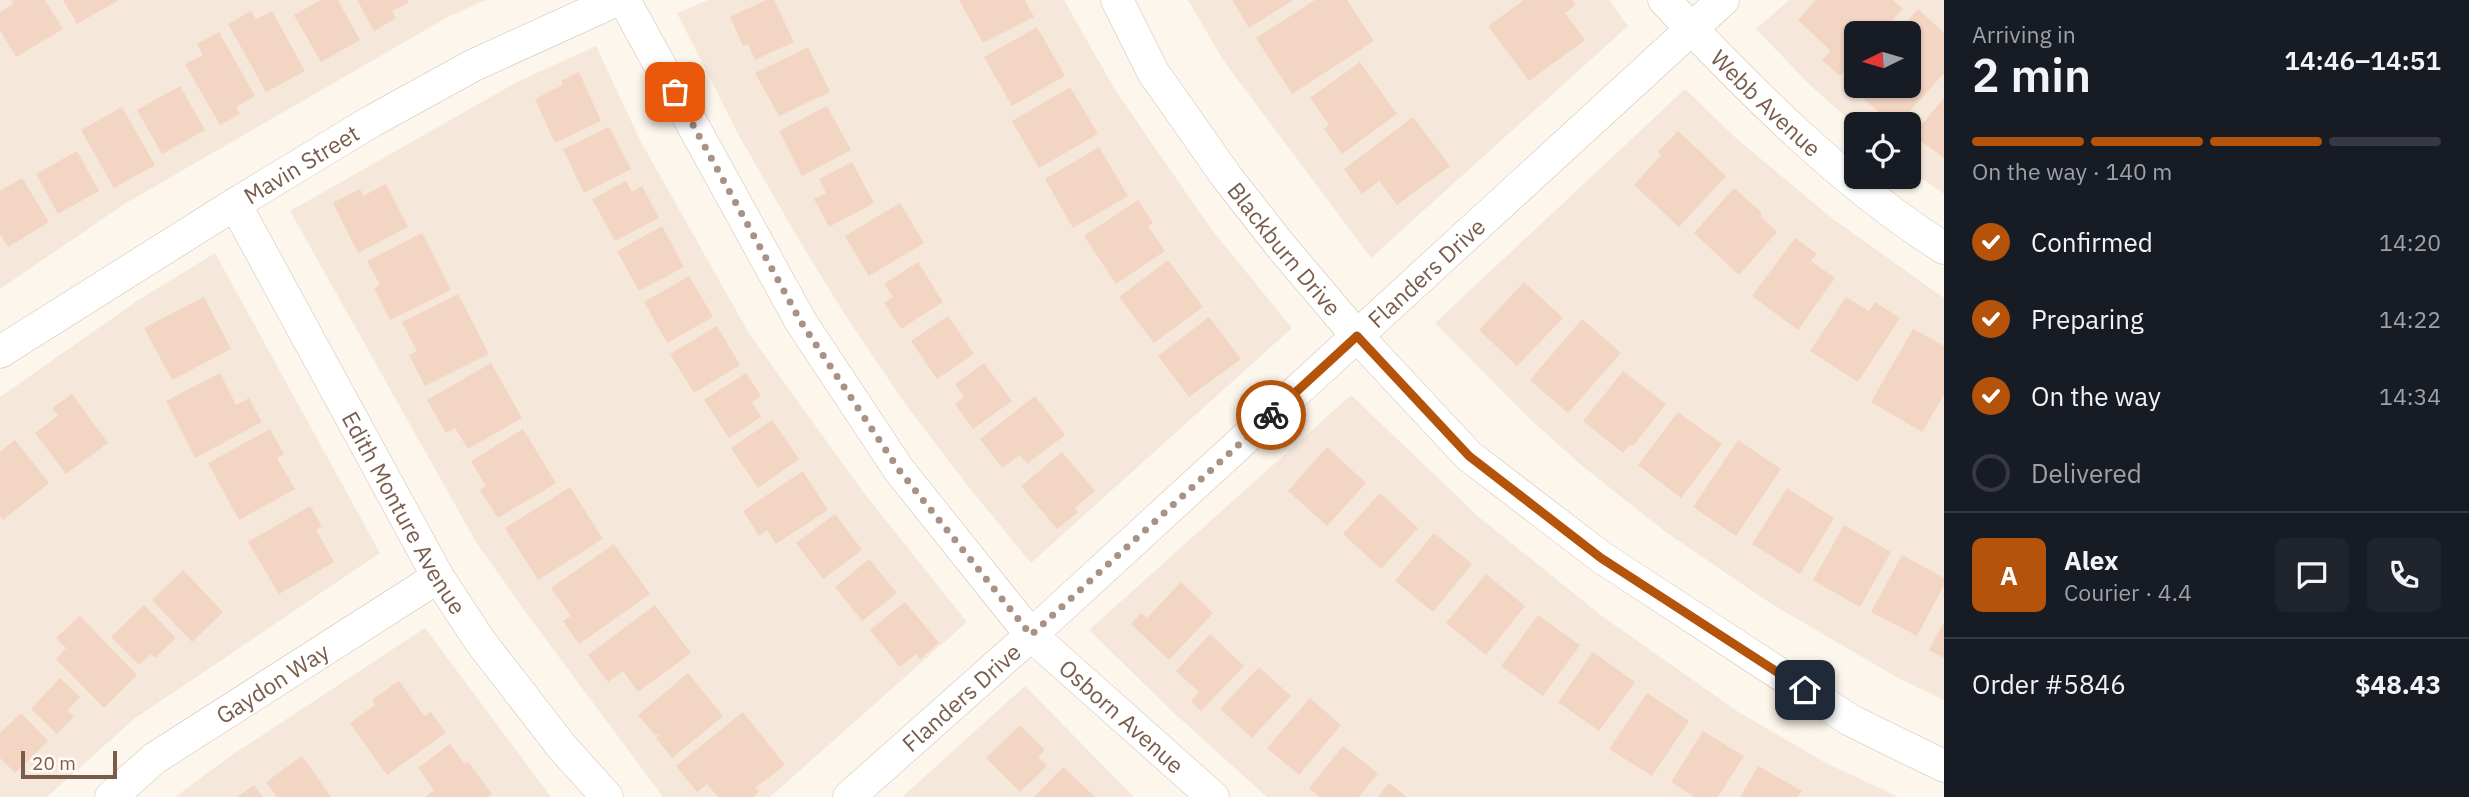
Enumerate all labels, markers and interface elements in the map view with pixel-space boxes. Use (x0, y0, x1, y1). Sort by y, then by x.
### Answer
text: Arriving in (1972, 19, 2076, 49)
north arrow (1844, 21, 1922, 98)
map controls (1844, 21, 1921, 189)
street label: Webb Avenue (1705, 43, 1828, 163)
text: 14:46–14:51 (2284, 43, 2441, 77)
text: 2 min (1972, 45, 2091, 105)
pin (645, 62, 705, 122)
icon: bag (656, 73, 694, 111)
button: locate (1844, 112, 1921, 189)
street label: Mavin Street (238, 118, 364, 210)
text: On the way · 140 m (1972, 156, 2172, 186)
street label: Blackburn Drive (1221, 176, 1348, 322)
street label: Flanders Drive (1361, 211, 1491, 334)
icon: check (1972, 223, 2010, 261)
text: Confirmed (2031, 225, 2153, 259)
text: 14:20 (2379, 227, 2441, 257)
icon: check (1972, 300, 2010, 338)
text: Preparing (2031, 302, 2144, 336)
text: 14:22 (2379, 304, 2441, 334)
icon: check (1972, 377, 2010, 415)
text: On the way (2031, 379, 2161, 413)
courier (1236, 380, 1306, 450)
text: 14:34 (2379, 381, 2441, 411)
icon: bike (1252, 396, 1290, 434)
street label: Edith Monture Avenue (336, 406, 473, 620)
text: Delivered (2031, 456, 2142, 490)
button: chat (2275, 538, 2349, 612)
button: phone (2367, 538, 2441, 612)
text: Alex (2064, 543, 2118, 577)
text: A (2000, 558, 2018, 592)
text: Courier · 4.4 (2064, 577, 2192, 607)
street label: Gaydon Way (210, 636, 335, 730)
street label: Flanders Drive (895, 637, 1027, 758)
street label: Osborn Avenue (1053, 652, 1191, 780)
pin (1775, 660, 1835, 720)
text: Order #5846 (1972, 667, 2126, 701)
text: $48.43 (2355, 667, 2441, 701)
icon: home (1786, 671, 1824, 709)
scale bar (21, 748, 117, 780)
text: 20 m (32, 751, 76, 775)

